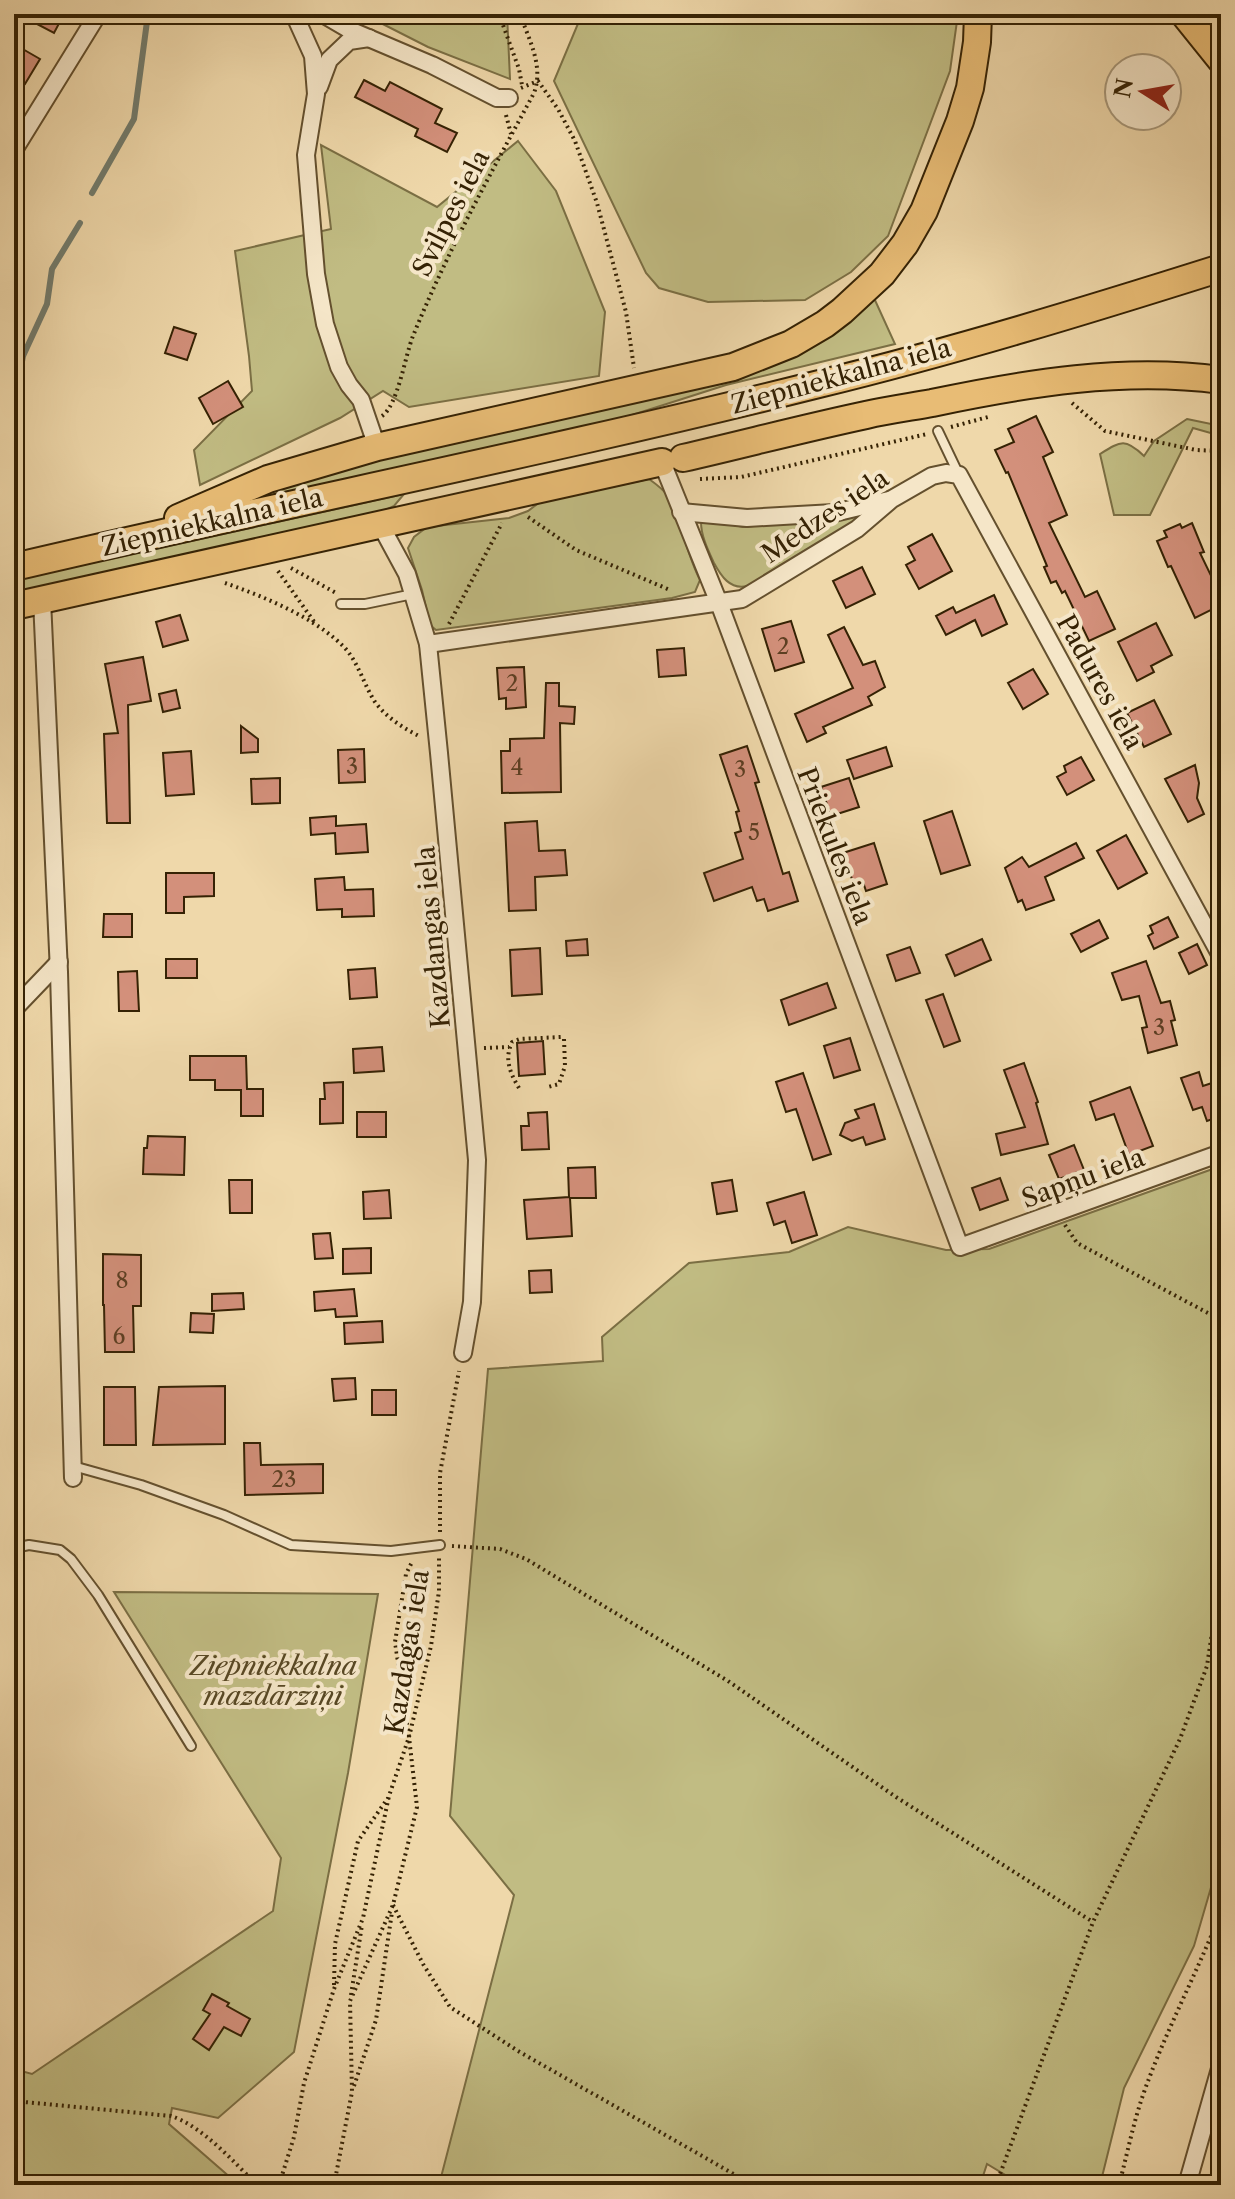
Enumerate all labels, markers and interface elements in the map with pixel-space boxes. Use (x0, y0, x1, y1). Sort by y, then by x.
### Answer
north arrow (1103, 52, 1183, 132)
text: N (1109, 76, 1139, 100)
street label: Svilpes iela (405, 144, 497, 282)
street label: Ziepniekkalna iela (728, 331, 955, 421)
street label: Medzes iela (755, 462, 895, 570)
street label: Ziepniekkalna iela (98, 481, 326, 563)
street label: Padures iela (1050, 609, 1150, 755)
house number: 2 (777, 633, 789, 660)
house number: 2 (506, 670, 518, 697)
house number: 3 (346, 753, 358, 780)
house number: 4 (511, 754, 523, 781)
house number: 3 (734, 756, 746, 783)
street label: Priekules iela (790, 763, 880, 930)
house number: 5 (748, 819, 760, 846)
street label: Kazdangas iela (409, 844, 457, 1029)
house number: 3 (1153, 1014, 1165, 1041)
street label: Sapņu iela (1017, 1141, 1149, 1215)
house number: 8 (115, 1267, 129, 1294)
house number: 6 (113, 1323, 126, 1350)
house number: 23 (272, 1466, 296, 1493)
street label: Kazdagas iela (378, 1567, 436, 1737)
park label: Ziepniekkalna mazdārziņi (188, 1650, 358, 1713)

